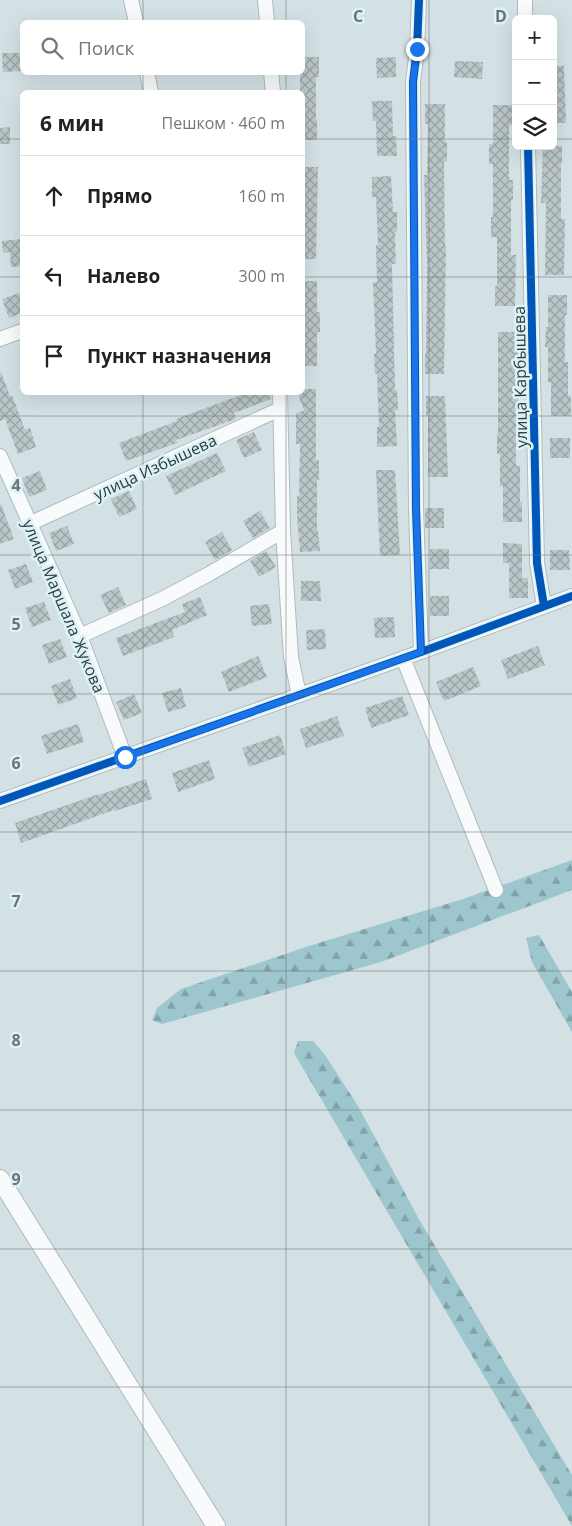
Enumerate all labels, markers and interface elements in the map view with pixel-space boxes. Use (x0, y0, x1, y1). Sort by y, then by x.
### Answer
text: C (353, 5, 363, 27)
text: D (495, 5, 507, 27)
map controls (512, 15, 557, 150)
button: + (512, 15, 557, 60)
search box (20, 20, 305, 75)
icon: search (38, 34, 66, 62)
text: Поиск (78, 35, 134, 61)
route end (406, 38, 429, 61)
button: − (512, 60, 557, 105)
button: layers (512, 105, 557, 150)
text: 6 мин (40, 109, 104, 137)
text: Пешком · 460 m (162, 112, 285, 134)
icon: ahead (40, 182, 68, 210)
text: Прямо (87, 183, 152, 209)
text: 160 m (239, 185, 285, 207)
icon: left (40, 262, 68, 290)
text: Налево (87, 263, 160, 289)
text: 300 m (239, 265, 285, 287)
street label: улица Карбышева (508, 306, 532, 448)
icon: arrive (40, 342, 68, 370)
text: Пункт назначения (87, 343, 272, 369)
street label: улица Избышева (90, 429, 220, 505)
text: 4 (11, 474, 21, 496)
street label: улица Маршала Жукова (17, 516, 111, 696)
text: 5 (11, 613, 21, 635)
route start (114, 746, 137, 769)
text: 6 (11, 752, 21, 774)
text: 7 (11, 890, 21, 912)
text: 8 (11, 1029, 21, 1051)
text: 9 (11, 1168, 21, 1190)

